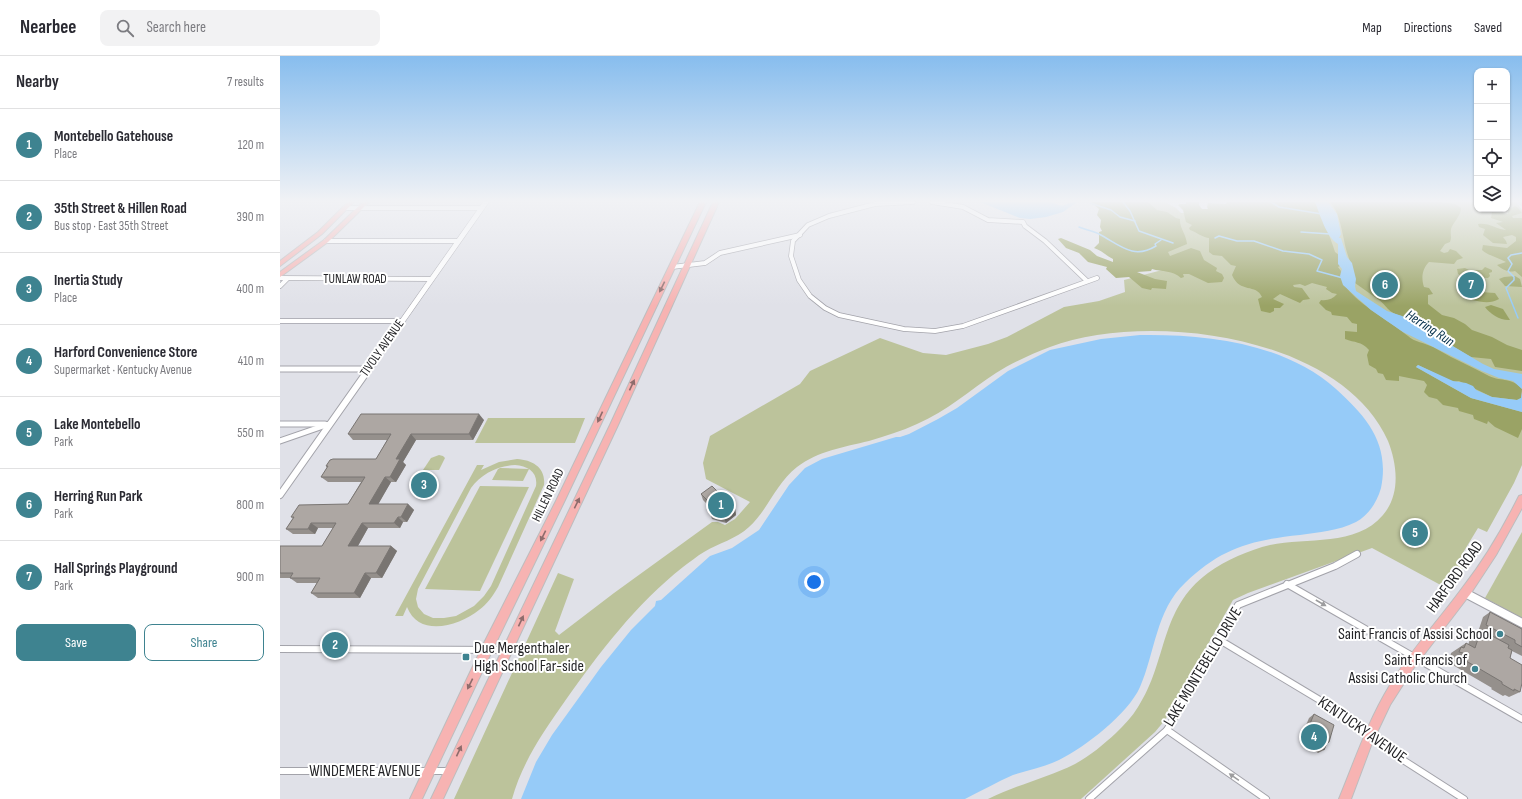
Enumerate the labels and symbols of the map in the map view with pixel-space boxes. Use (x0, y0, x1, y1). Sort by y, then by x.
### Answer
pin: 6 (1372, 270, 1398, 300)
pin: 7 (1458, 270, 1484, 300)
street label: TUNLAW ROAD (323, 271, 387, 287)
one-way arrow (659, 282, 665, 293)
water label: Herring Run (1403, 306, 1458, 350)
street label: TIVOLY AVENUE (356, 316, 408, 380)
one-way arrow (629, 379, 635, 391)
one-way arrow (597, 412, 603, 423)
street label: HILLEN ROAD (528, 466, 568, 524)
pin: 3 (411, 470, 437, 500)
pin: 1 (708, 490, 734, 520)
one-way arrow (574, 498, 580, 509)
pin: 5 (1402, 518, 1428, 548)
one-way arrow (540, 531, 546, 542)
street label: HARFORD ROAD (1423, 537, 1487, 617)
your location (804, 572, 824, 592)
one-way arrow (1315, 600, 1327, 607)
street label: LAKE MONTEBELLO DRIVE (1160, 604, 1246, 730)
one-way arrow (518, 615, 524, 627)
place label: Saint Francis of Assisi School (1338, 625, 1492, 644)
marker: Saint Francis of Assisi School (1495, 629, 1505, 639)
pin: 2 (322, 630, 348, 660)
place label: Due Mergenthaler High School Far-side (474, 639, 584, 676)
place label: Saint Francis of Assisi Catholic Church (1347, 651, 1467, 688)
marker: Due Mergenthaler High School Far-side (461, 652, 471, 662)
marker: Saint Francis of Assisi Catholic Church (1470, 664, 1480, 674)
one-way arrow (467, 679, 473, 690)
street label: KENTUCKY AVENUE (1314, 693, 1410, 767)
pin: 4 (1301, 722, 1327, 752)
one-way arrow (456, 745, 462, 756)
street label: WINDEMERE AVENUE (309, 762, 421, 781)
one-way arrow (1229, 773, 1239, 781)

